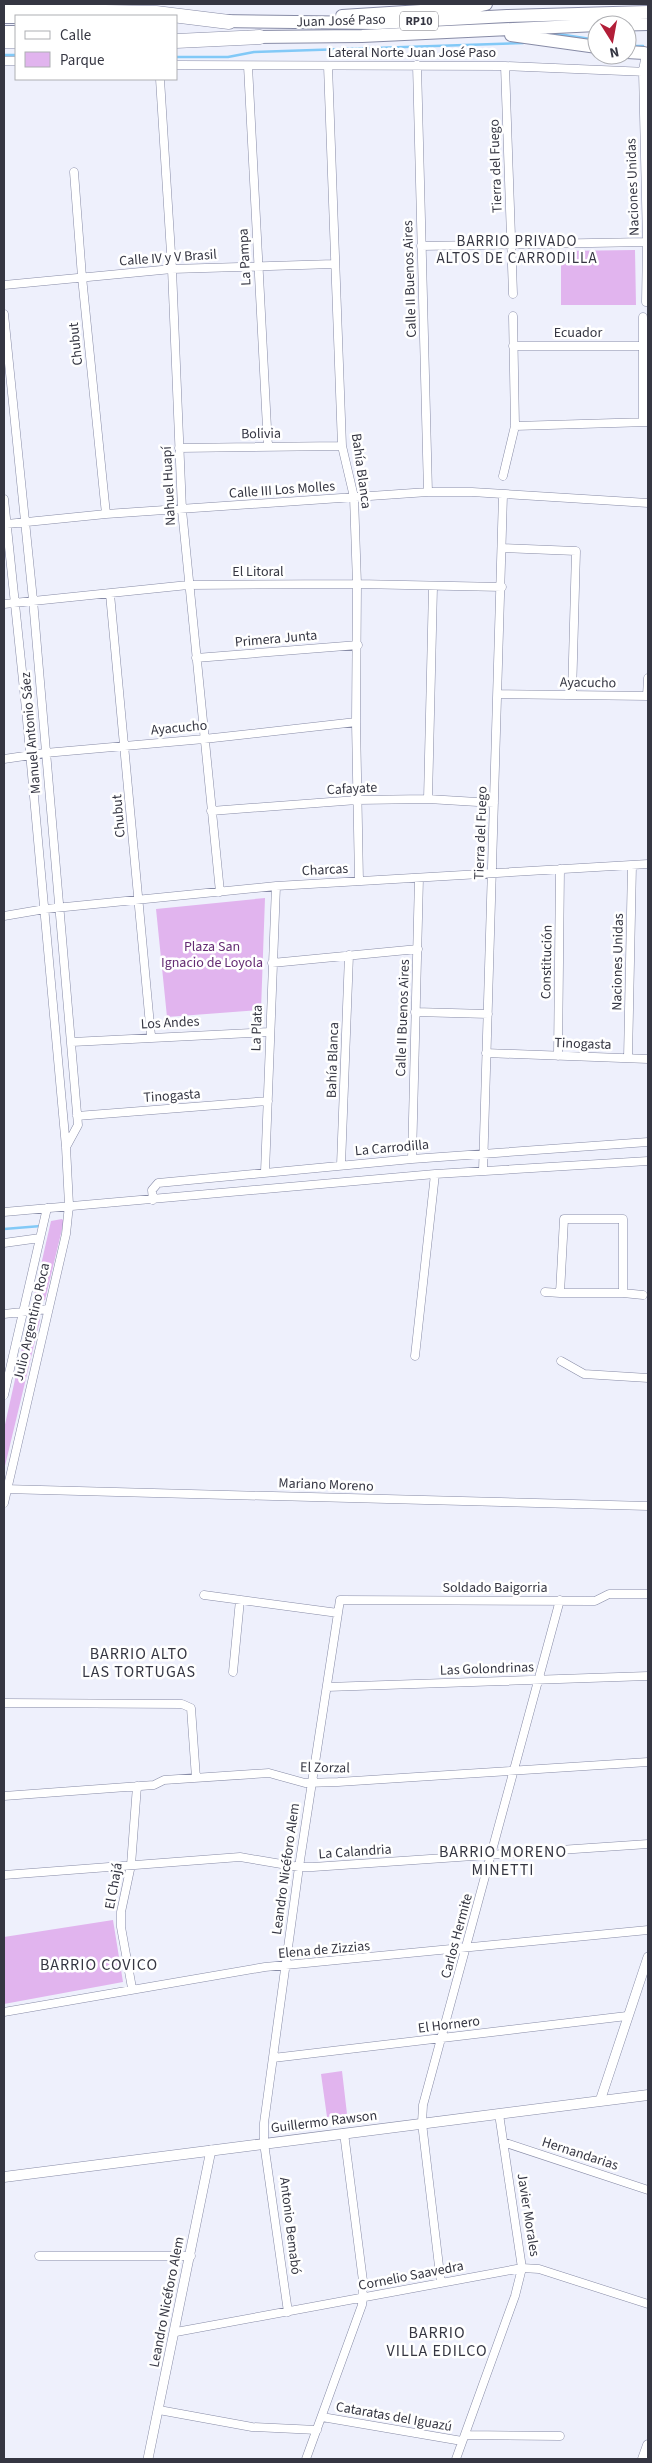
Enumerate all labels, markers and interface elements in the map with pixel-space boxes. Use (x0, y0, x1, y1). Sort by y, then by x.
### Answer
street label: Juan José Paso (296, 9, 386, 33)
road number: RP10 (400, 12, 438, 30)
legend (15, 15, 178, 80)
north arrow (587, 15, 637, 65)
text: Calle (60, 25, 91, 46)
text: N (608, 41, 621, 62)
street label: Lateral Norte Juan José Paso (328, 43, 496, 63)
text: Parque (60, 50, 104, 71)
street label: Tierra del Fuego (484, 119, 508, 213)
street label: Naciones Unidas (621, 138, 645, 236)
street label: Calle II Buenos Aires (398, 220, 422, 338)
street label: La Pampa (234, 228, 256, 286)
district label: BARRIO PRIVADO ALTOS DE CARRODILLA (436, 231, 598, 269)
street label: Calle IV y V Brasil (119, 245, 218, 271)
street label: Chubut (64, 321, 88, 367)
street label: Ecuador (554, 323, 602, 343)
street label: Bolivia (241, 424, 281, 444)
street label: Bahía Blanca (346, 432, 376, 510)
street label: Nahuel Huapí (157, 445, 181, 526)
street label: Calle III Los Molles (228, 476, 336, 504)
street label: El Litoral (232, 562, 284, 582)
street label: Primera Junta (234, 625, 318, 653)
street label: Manuel Antonio Sáez (16, 671, 46, 795)
street label: Ayacucho (560, 673, 616, 693)
street label: Ayacucho (150, 716, 208, 740)
street label: Cafayate (326, 778, 378, 800)
street label: Tierra del Fuego (469, 786, 493, 880)
street label: Chubut (107, 793, 131, 838)
street label: Charcas (301, 859, 349, 881)
street label: Naciones Unidas (607, 913, 629, 1011)
street label: Constitución (536, 925, 558, 999)
park label: Plaza San Ignacio de Loyola (161, 937, 263, 973)
street label: Calle II Buenos Aires (391, 959, 415, 1077)
street label: La Plata (246, 1004, 268, 1052)
street label: Los Andes (140, 1011, 200, 1035)
street label: Bahía Blanca (322, 1022, 344, 1098)
street label: Tinogasta (554, 1033, 612, 1055)
street label: Tinogasta (143, 1084, 201, 1108)
street label: La Carrodilla (354, 1135, 430, 1161)
street label: Julio Argentino Roca (9, 1261, 55, 1383)
street label: Mariano Moreno (278, 1473, 374, 1497)
street label: Soldado Baigorria (442, 1578, 548, 1598)
district label: BARRIO ALTO LAS TORTUGAS (82, 1643, 196, 1683)
street label: Las Golondrinas (440, 1657, 535, 1681)
street label: El Zorzal (300, 1758, 350, 1778)
street label: Leandro Nicéforo Alem (267, 1802, 305, 1936)
street label: La Calandria (318, 1839, 392, 1865)
district label: BARRIO MORENO MINETTI (439, 1841, 567, 1881)
street label: El Chajá (100, 1861, 128, 1911)
street label: Carlos Hermite (436, 1891, 478, 1981)
street label: Elena de Zizzias (277, 1936, 371, 1964)
district label: BARRIO COVICO (40, 1954, 158, 1976)
street label: El Hornero (417, 2011, 481, 2039)
street label: Guillermo Rawson (270, 2106, 378, 2138)
street label: Hernandarias (539, 2132, 621, 2176)
street label: Javier Morales (512, 2172, 544, 2258)
street label: Antonio Bemabó (274, 2176, 306, 2276)
street label: Leandro Nicéforo Alem (145, 2235, 189, 2369)
street label: Cornelio Saavedra (357, 2256, 465, 2296)
district label: BARRIO VILLA EDILCO (386, 2322, 488, 2362)
street label: Cataratas del Iguazú (334, 2397, 454, 2437)

